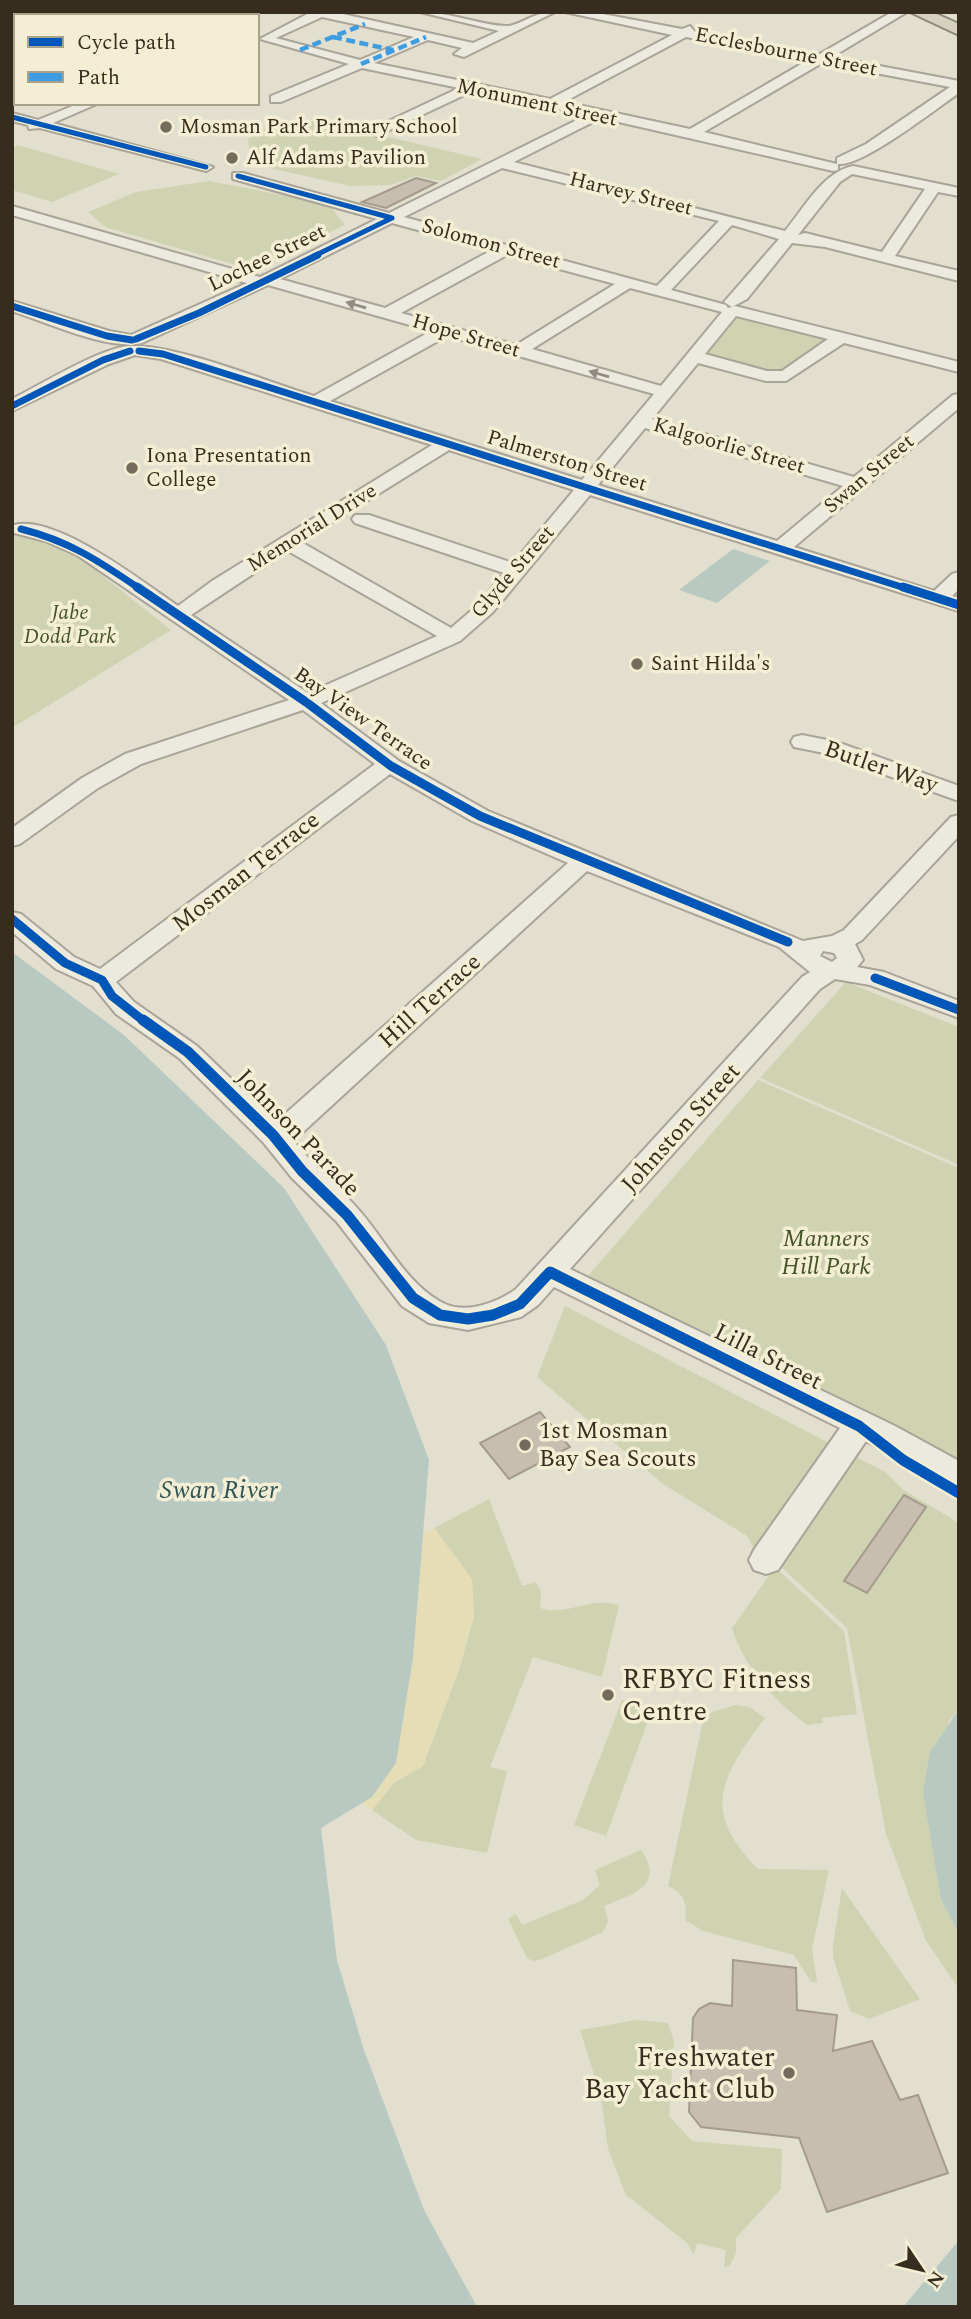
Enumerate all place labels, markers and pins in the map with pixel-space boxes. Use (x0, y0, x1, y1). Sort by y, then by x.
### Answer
place label: Mosman Park Primary School (180, 111, 458, 143)
marker: Mosman Park Primary School (158, 119, 174, 135)
place label: Alf Adams Pavilion (246, 142, 426, 174)
marker: Alf Adams Pavilion (224, 150, 240, 166)
place label: Iona Presentation College (146, 440, 312, 496)
marker: Iona Presentation College (124, 460, 140, 476)
place label: Saint Hilda's (651, 648, 770, 680)
marker: Saint Hilda's (629, 656, 645, 672)
place label: 1st Mosman Bay Sea Scouts (539, 1413, 697, 1477)
marker: 1st Mosman Bay Sea Scouts (517, 1437, 533, 1453)
place label: RFBYC Fitness Centre (622, 1658, 811, 1733)
marker: RFBYC Fitness Centre (600, 1687, 616, 1703)
place label: Freshwater Bay Yacht Club (584, 2036, 775, 2111)
marker: Freshwater Bay Yacht Club (781, 2065, 797, 2081)

